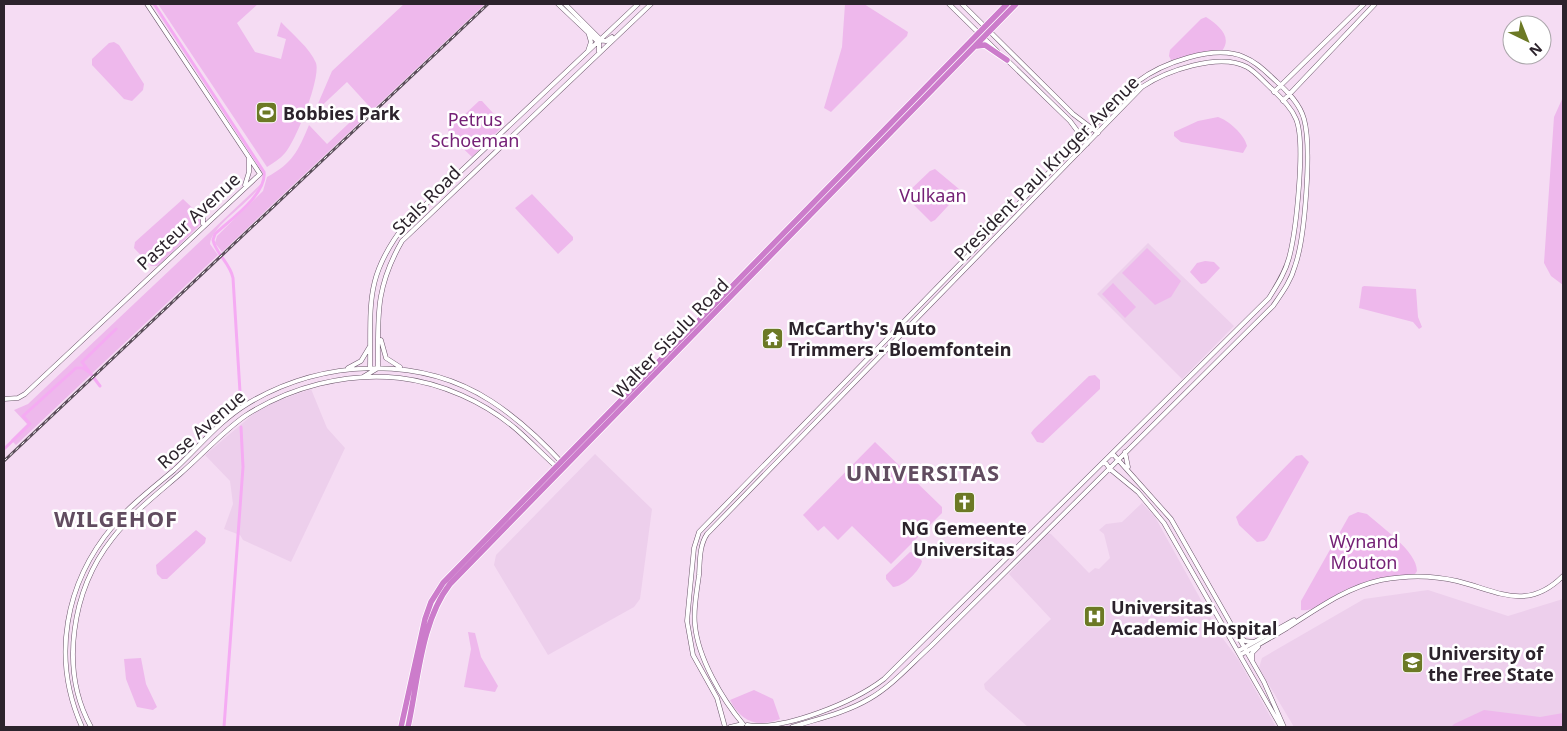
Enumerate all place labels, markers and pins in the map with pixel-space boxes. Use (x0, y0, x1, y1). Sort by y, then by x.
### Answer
sports icon: Bobbies Park (255, 101, 279, 125)
place label: Bobbies Park (283, 101, 401, 125)
place label: McCarthy's Auto Trimmers - Bloemfontein (788, 316, 1011, 361)
temple icon: McCarthy's Auto Trimmers - Bloemfontein (760, 326, 784, 350)
church icon: NG Gemeente Universitas (952, 491, 976, 515)
place label: NG Gemeente Universitas (901, 516, 1027, 561)
place label: Universitas Academic Hospital (1111, 595, 1277, 640)
hospital icon: Universitas Academic Hospital (1083, 605, 1107, 629)
place label: University of the Free State (1428, 641, 1554, 686)
school or university icon: University of the Free State (1400, 651, 1424, 675)

